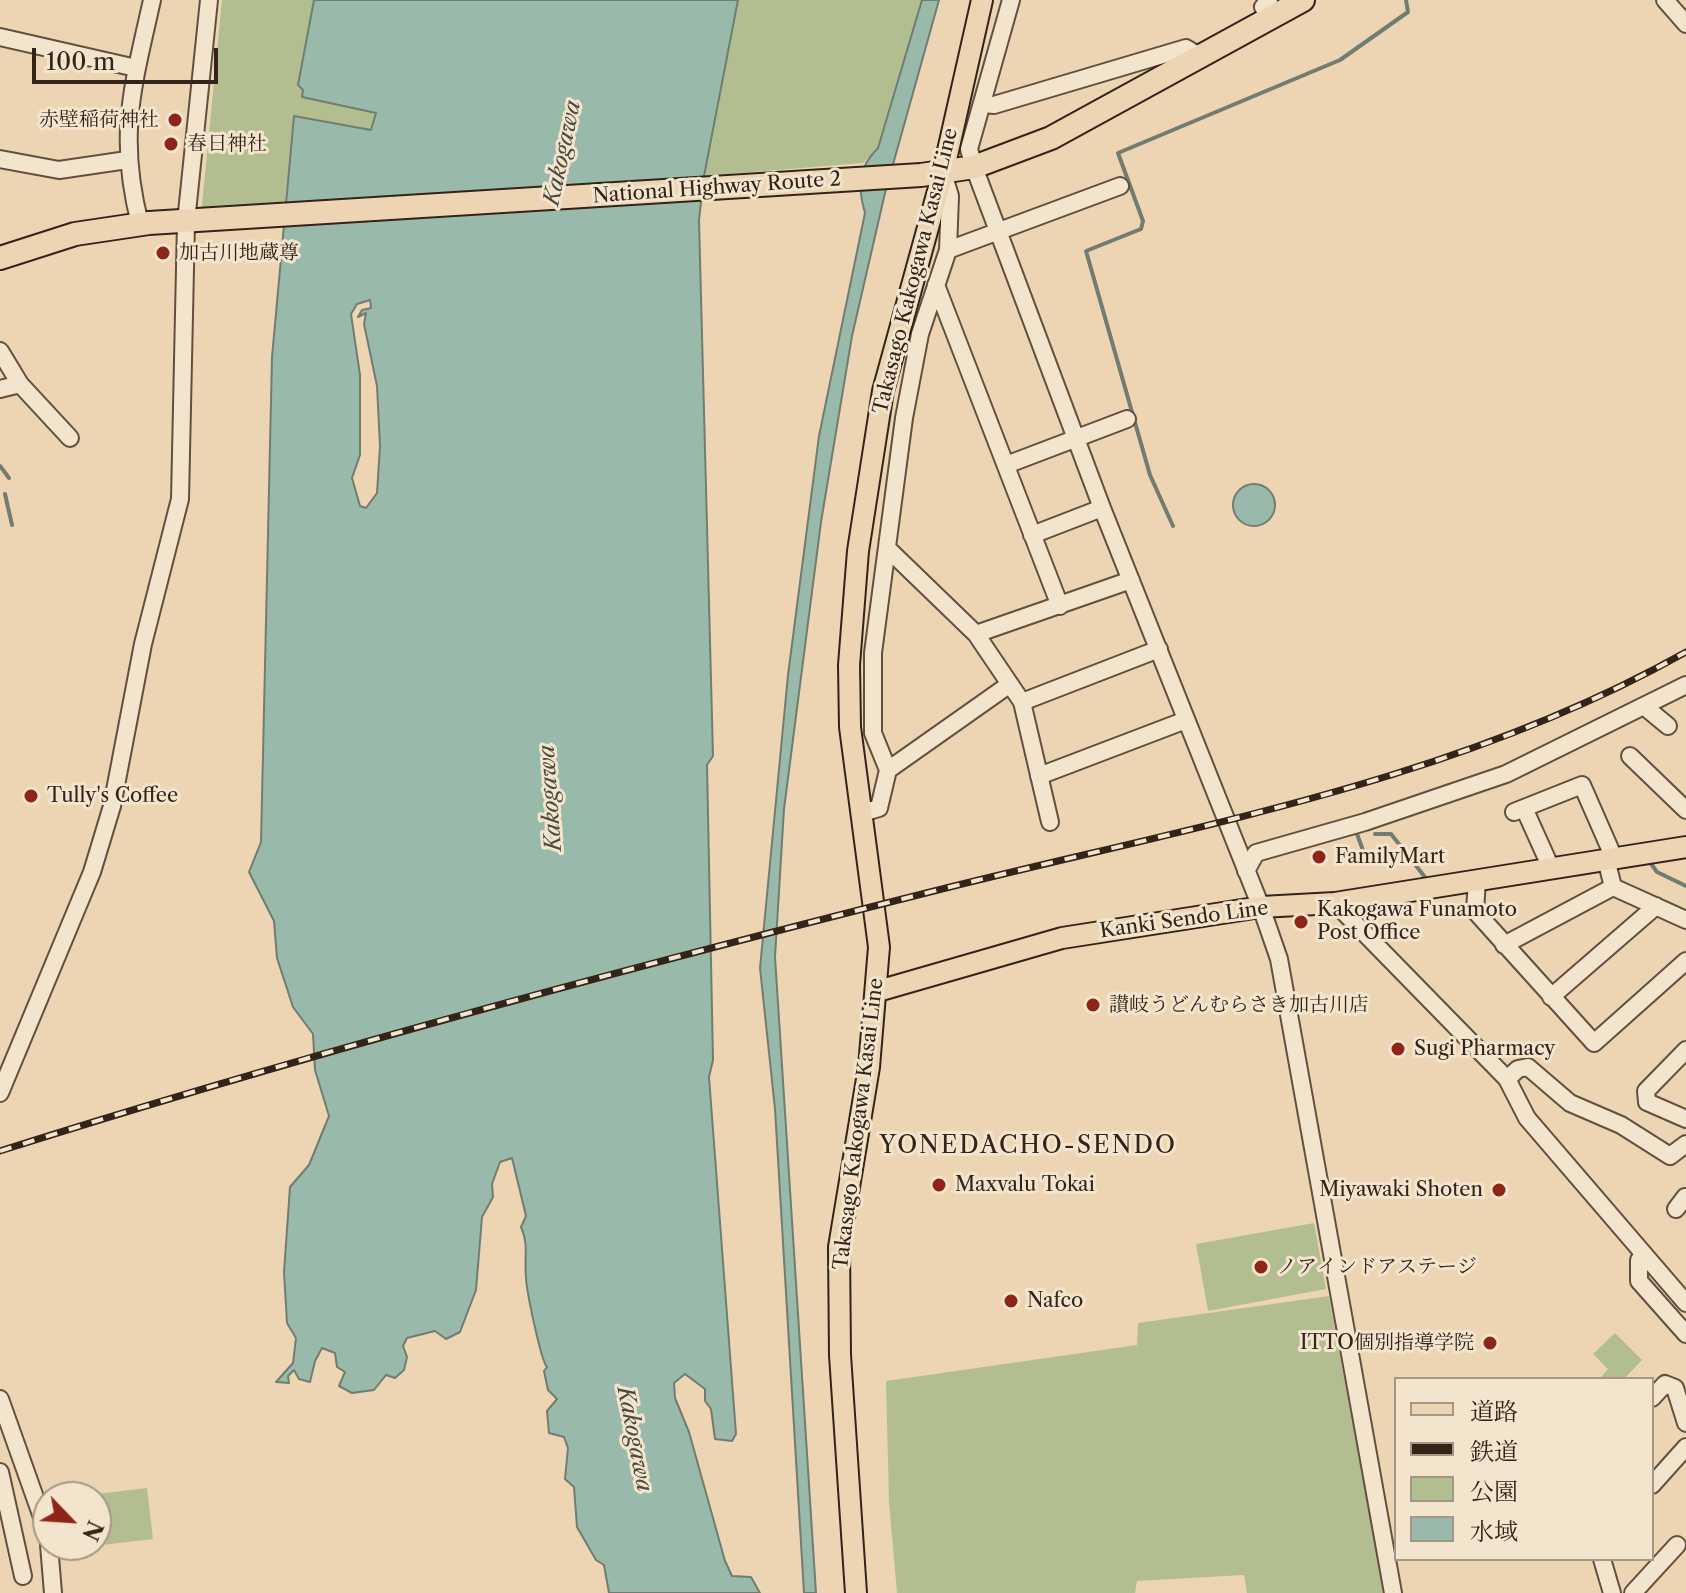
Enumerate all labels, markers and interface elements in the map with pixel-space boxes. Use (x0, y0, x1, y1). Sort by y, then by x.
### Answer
scale bar (36, 32, 222, 82)
text: 100 m (46, 47, 115, 76)
water label: Kakogawa (539, 98, 587, 208)
place label: 赤壁稲荷神社 (39, 108, 159, 132)
marker: 赤壁稲荷神社 (166, 111, 184, 129)
street label: Takasago Kakogawa Kasai Line (869, 126, 963, 416)
place label: 春日神社 (187, 132, 267, 156)
marker: 春日神社 (162, 135, 180, 153)
street label: National Highway Route 2 (592, 167, 842, 209)
place label: 加古川地蔵尊 (179, 241, 299, 265)
marker: 加古川地蔵尊 (154, 244, 172, 262)
water label: Kakogawa (534, 744, 568, 852)
place label: Tully's Coffee (47, 784, 178, 808)
marker: Tully's Coffee (22, 787, 40, 805)
place label: FamilyMart (1335, 845, 1445, 869)
marker: FamilyMart (1310, 848, 1328, 866)
street label: Kanki Sendo Line (1098, 896, 1270, 944)
place label: Kakogawa Funamoto Post Office (1317, 898, 1517, 945)
marker: Kakogawa Funamoto Post Office (1292, 913, 1310, 931)
street label: Takasago Kakogawa Kasai Line (829, 977, 889, 1271)
place label: 讃岐うどんむらさき加古川店 (1109, 993, 1369, 1017)
marker: 讃岐うどんむらさき加古川店 (1084, 996, 1102, 1014)
place label: Sugi Pharmacy (1414, 1037, 1555, 1061)
marker: Sugi Pharmacy (1389, 1040, 1407, 1058)
district label: YONEDACHO-SENDO (879, 1132, 1177, 1160)
place label: Maxvalu Tokai (955, 1173, 1095, 1197)
marker: Maxvalu Tokai (930, 1176, 948, 1194)
place label: Miyawaki Shoten (1319, 1178, 1483, 1202)
marker: Miyawaki Shoten (1490, 1181, 1508, 1199)
place label: ノアインドアステージ (1277, 1255, 1477, 1279)
marker: ノアインドアステージ (1252, 1258, 1270, 1276)
place label: Nafco (1027, 1289, 1083, 1313)
marker: Nafco (1002, 1292, 1020, 1310)
place label: ITTO個別指導学院 (1300, 1331, 1474, 1355)
marker: ITTO個別指導学院 (1481, 1334, 1499, 1352)
legend (1394, 1377, 1654, 1561)
water label: Kakogawa (611, 1384, 657, 1494)
text: 道路 (1470, 1397, 1518, 1426)
text: 鉄道 (1470, 1437, 1518, 1466)
text: 公園 (1470, 1477, 1518, 1506)
north arrow (32, 1481, 112, 1561)
text: N (76, 1516, 109, 1545)
text: 水域 (1470, 1517, 1518, 1546)

